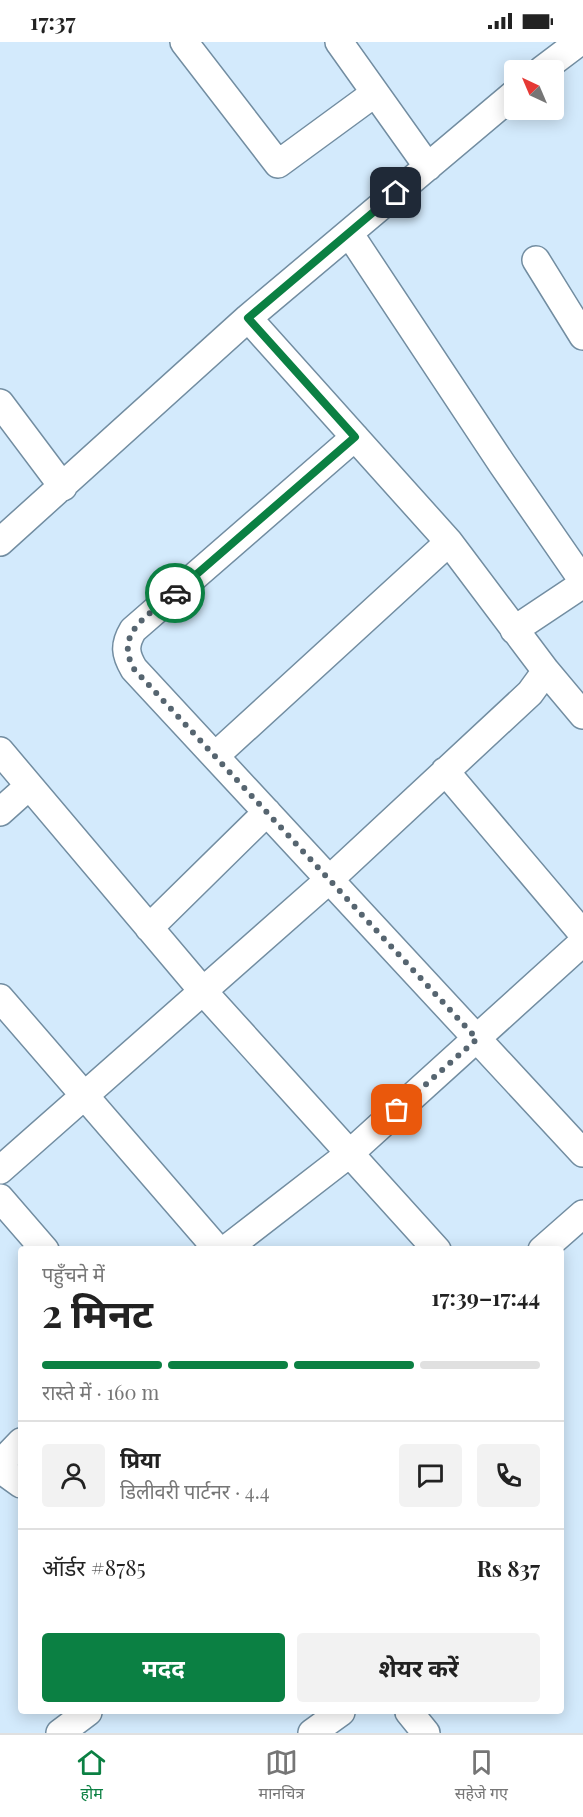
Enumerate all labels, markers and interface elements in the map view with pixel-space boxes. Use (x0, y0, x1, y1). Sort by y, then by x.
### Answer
text: 17:37 (30, 6, 76, 36)
north arrow (504, 60, 564, 120)
map controls (504, 60, 564, 120)
pin (370, 167, 421, 218)
icon: home (379, 176, 412, 209)
courier (145, 563, 205, 623)
icon: car (159, 577, 192, 610)
pin (371, 1084, 422, 1135)
icon: bag (380, 1093, 413, 1126)
text: पहुँचने में (42, 1260, 105, 1287)
text: 17:39–17:44 (431, 1282, 540, 1312)
text: 2 मिनट (42, 1286, 153, 1338)
text: रास्ते में · 160 m (42, 1378, 159, 1405)
button: person (42, 1444, 105, 1507)
text: प्रिया (120, 1444, 160, 1474)
button: chat (399, 1444, 462, 1507)
button: phone (477, 1444, 540, 1507)
text: डिलीवरी पार्टनर · 4.4 (120, 1477, 270, 1504)
text: ऑर्डर #8785 (42, 1552, 146, 1582)
text: Rs 837 (477, 1553, 540, 1583)
button: मदद (42, 1633, 285, 1702)
button: शेयर करें (297, 1633, 540, 1702)
tab: होम (75, 1746, 108, 1806)
tab: मानचित्र (259, 1746, 304, 1806)
tab: सहेजे गए (455, 1746, 508, 1806)

